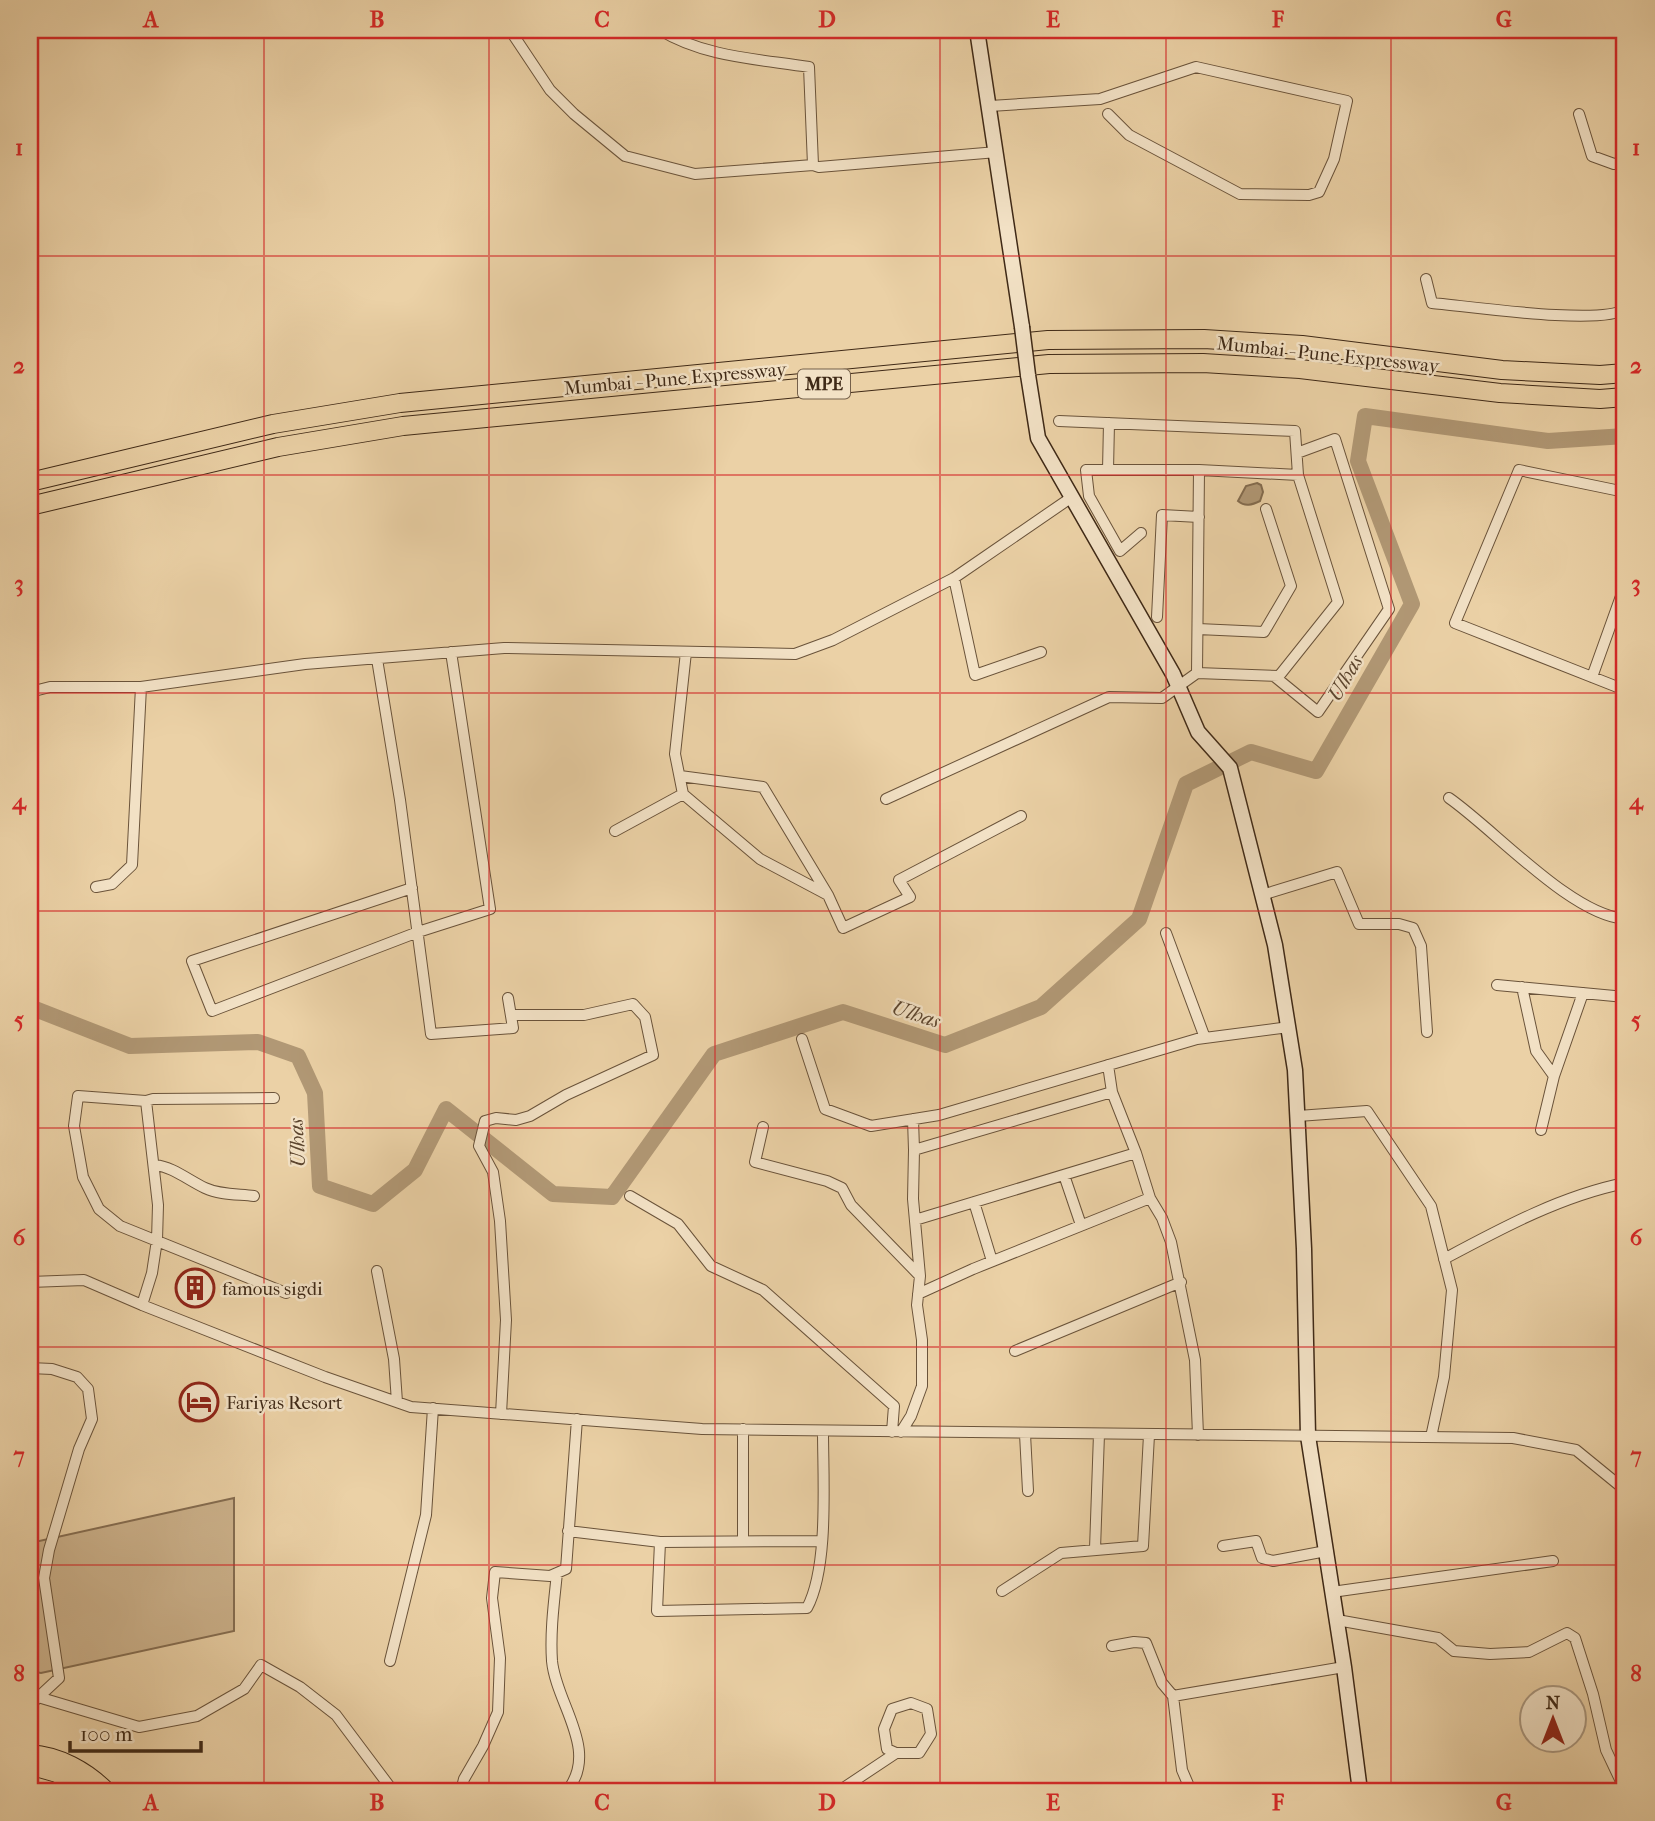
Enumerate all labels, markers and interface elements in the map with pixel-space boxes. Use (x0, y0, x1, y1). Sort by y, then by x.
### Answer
text: A (142, 6, 160, 33)
text: B (370, 6, 385, 33)
text: C (594, 6, 610, 33)
text: D (818, 6, 836, 33)
text: E (1046, 6, 1060, 33)
text: F (1271, 6, 1285, 33)
text: G (1496, 6, 1512, 33)
text: 1 (15, 134, 23, 161)
text: 1 (1632, 134, 1640, 161)
street label: Mumbai - Pune Expressway (1216, 332, 1441, 378)
text: 2 (13, 352, 25, 379)
text: 2 (1630, 352, 1642, 379)
street label: Mumbai - Pune Expressway (563, 358, 788, 400)
road number: MPE (798, 370, 850, 398)
text: 3 (14, 570, 24, 597)
text: 3 (1631, 570, 1641, 597)
water label: Ulhas (1322, 650, 1368, 705)
text: 4 (11, 788, 27, 815)
text: 4 (1628, 788, 1644, 815)
water label: Ulhas (889, 995, 944, 1033)
text: 5 (14, 1006, 24, 1033)
text: 5 (1631, 1006, 1641, 1033)
water label: Ulhas (284, 1117, 310, 1168)
text: 6 (13, 1224, 26, 1251)
text: 6 (1630, 1224, 1643, 1251)
building icon: famous sigdi (174, 1267, 216, 1309)
place label: famous sigdi (222, 1278, 323, 1300)
hotel icon: Fariyas Resort (178, 1381, 220, 1423)
place label: Fariyas Resort (226, 1392, 343, 1414)
text: 7 (12, 1442, 25, 1469)
text: 7 (1629, 1442, 1642, 1469)
text: 8 (13, 1660, 25, 1687)
text: 8 (1630, 1660, 1642, 1687)
north arrow (1518, 1685, 1588, 1755)
text: N (1546, 1692, 1561, 1714)
scale bar (70, 1709, 201, 1753)
text: 100 m (80, 1722, 133, 1746)
text: A (142, 1789, 160, 1816)
text: B (370, 1789, 385, 1816)
text: C (594, 1789, 610, 1816)
text: D (818, 1789, 836, 1816)
text: E (1046, 1789, 1060, 1816)
text: F (1271, 1789, 1285, 1816)
text: G (1496, 1789, 1512, 1816)

